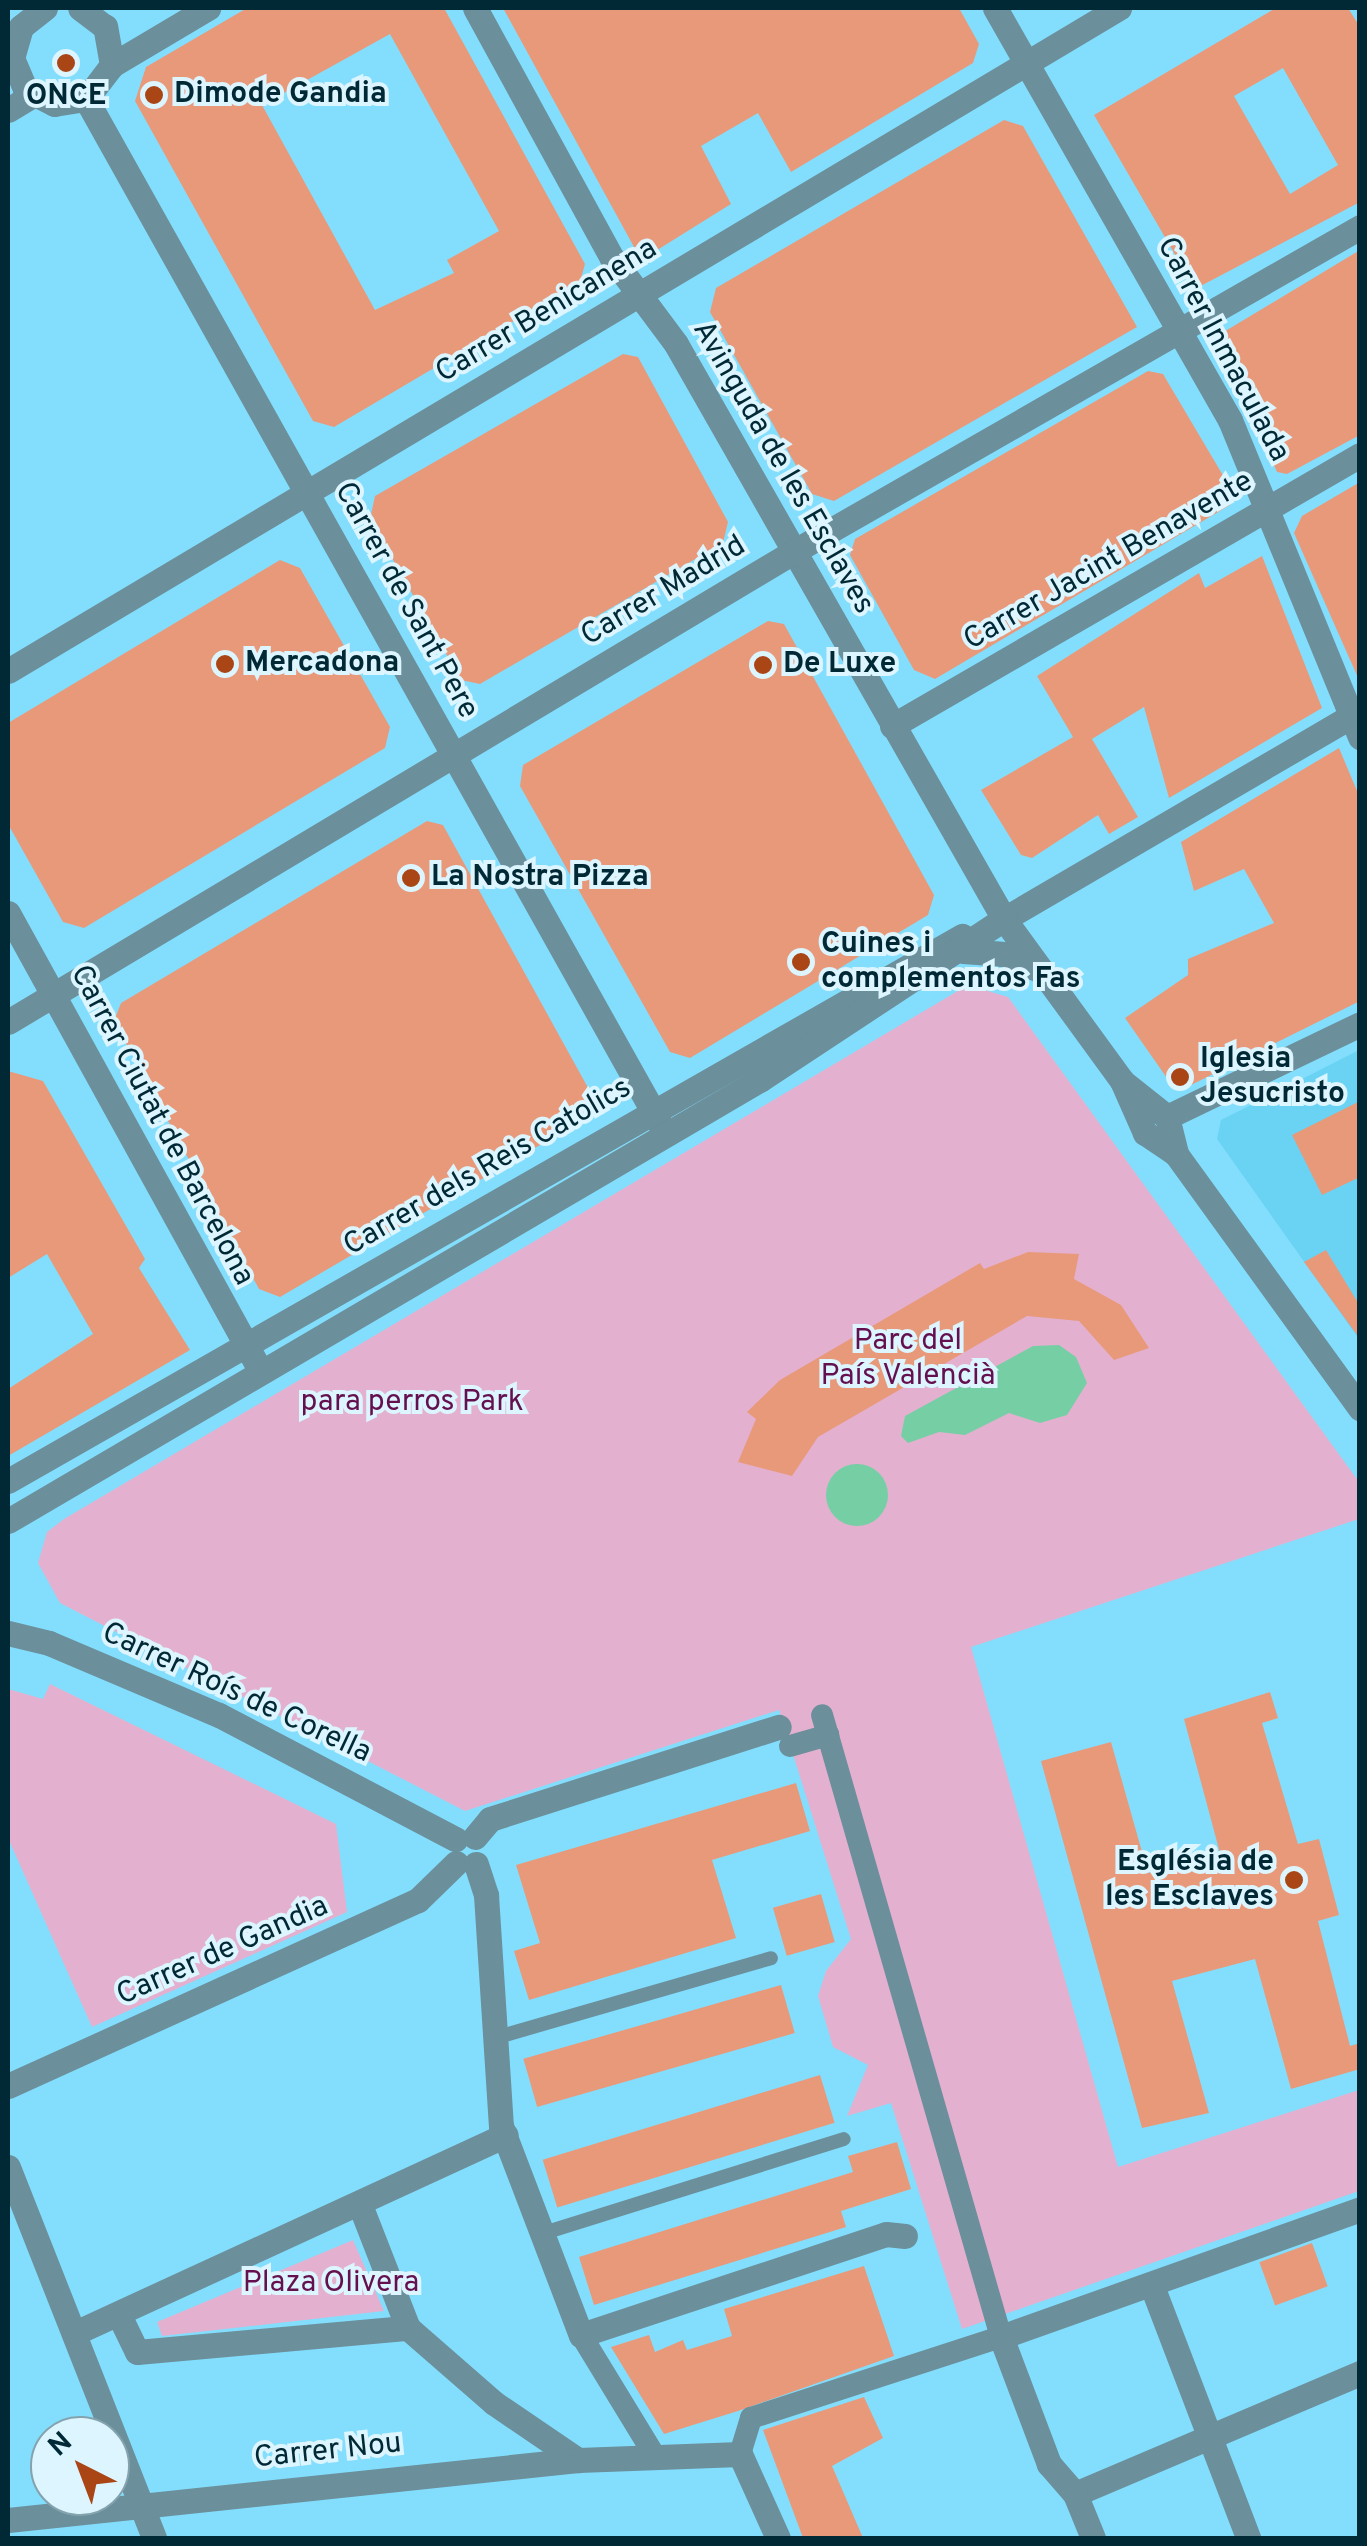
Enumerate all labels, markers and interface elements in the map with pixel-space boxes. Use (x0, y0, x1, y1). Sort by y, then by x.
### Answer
marker: ONCE (55, 52, 77, 74)
place label: Dimode Gandia (174, 77, 387, 113)
place label: ONCE (26, 79, 106, 115)
marker: Dimode Gandia (143, 84, 165, 106)
street label: Carrer Benicanena (430, 232, 664, 392)
street label: Carrer Inmaculada (1148, 232, 1296, 468)
street label: Avinguda de les Esclaves (683, 315, 881, 621)
street label: Carrer Jacint Benavente (958, 464, 1260, 660)
street label: Carrer de Sant Pere (325, 477, 485, 725)
street label: Carrer Madrid (575, 529, 753, 655)
place label: Mercadona (245, 646, 399, 682)
place label: De Luxe (783, 647, 896, 683)
marker: Mercadona (214, 653, 236, 675)
marker: De Luxe (752, 654, 774, 676)
place label: La Nostra Pizza (431, 860, 649, 896)
marker: La Nostra Pizza (400, 867, 422, 889)
place label: Cuines i complementos Fas (821, 927, 1081, 998)
marker: Cuines i complementos Fas (790, 951, 812, 973)
street label: Carrer Ciutat de Barcelona (61, 960, 261, 1292)
place label: Iglesia Jesucristo (1200, 1042, 1345, 1112)
marker: Iglesia Jesucristo (1169, 1066, 1191, 1088)
street label: Carrer dels Reis Catolics (338, 1071, 638, 1265)
park label: Parc del País Valencià (820, 1324, 996, 1394)
park label: para perros Park (300, 1385, 524, 1421)
street label: Carrer Roís de Corella (96, 1616, 376, 1772)
place label: Església de les Esclaves (1105, 1845, 1274, 1916)
marker: Església de les Esclaves (1283, 1869, 1305, 1891)
street label: Carrer de Gandia (112, 1889, 334, 2015)
park label: Plaza Olivera (243, 2266, 419, 2302)
north arrow (30, 2416, 130, 2516)
text: N (42, 2425, 81, 2465)
street label: Carrer Nou (252, 2426, 404, 2478)

